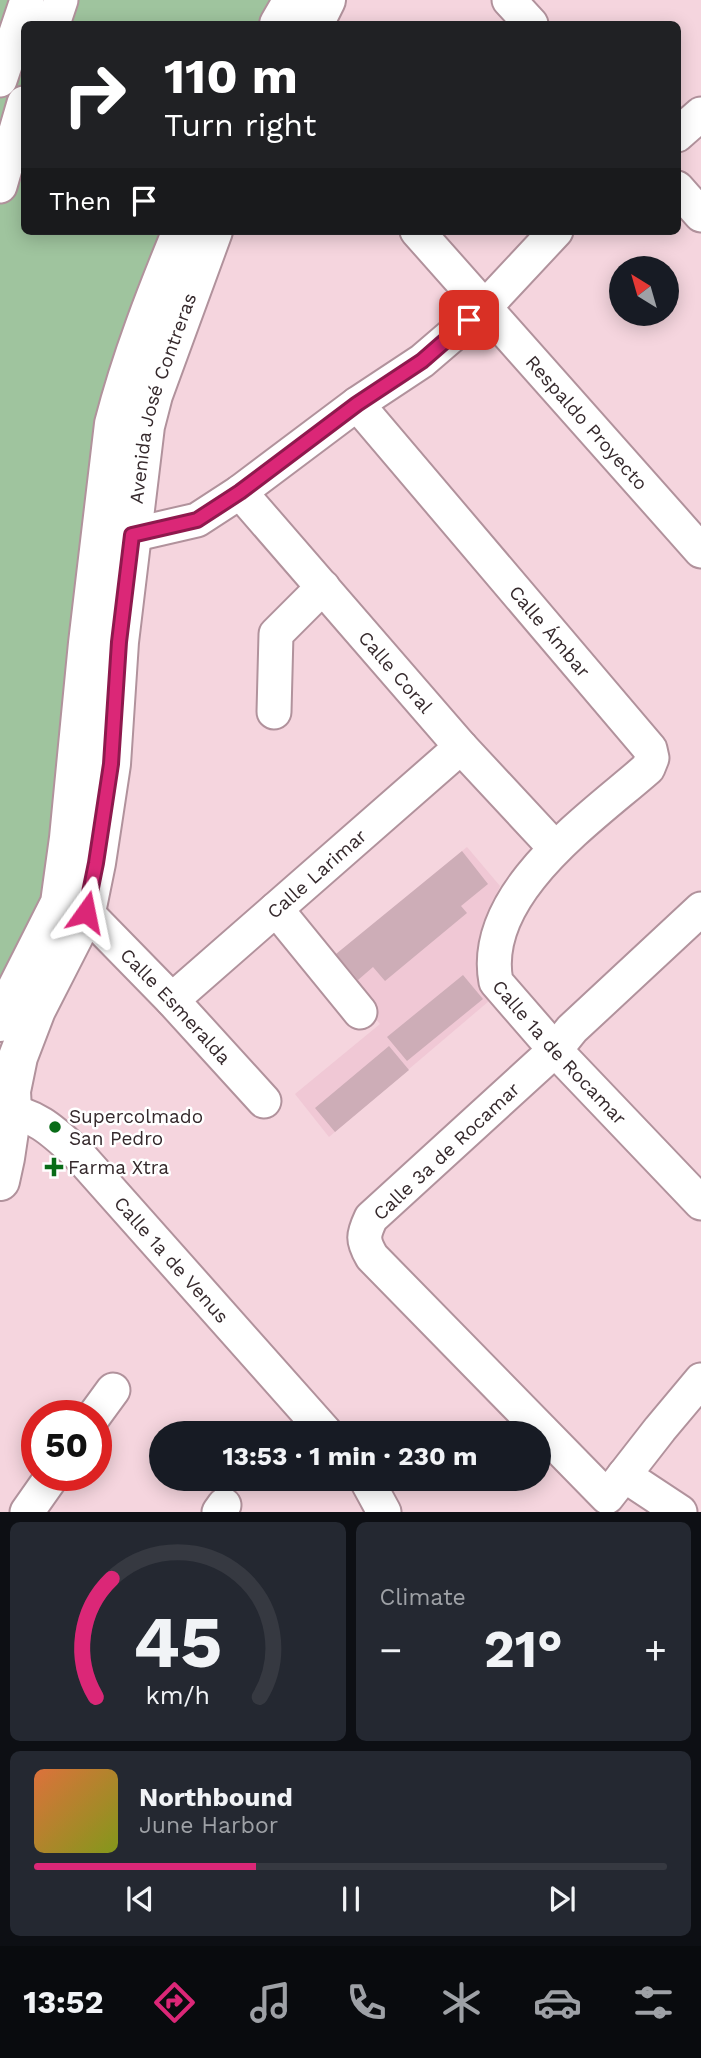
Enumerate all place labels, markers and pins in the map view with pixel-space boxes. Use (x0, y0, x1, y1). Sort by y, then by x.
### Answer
pin (439, 290, 499, 350)
place label: Supercolmado San Pedro (69, 1105, 203, 1150)
marker: Supercolmado San Pedro (47, 1119, 63, 1135)
place label: Farma Xtra (68, 1156, 169, 1179)
marker: Farma Xtra (46, 1159, 62, 1175)

